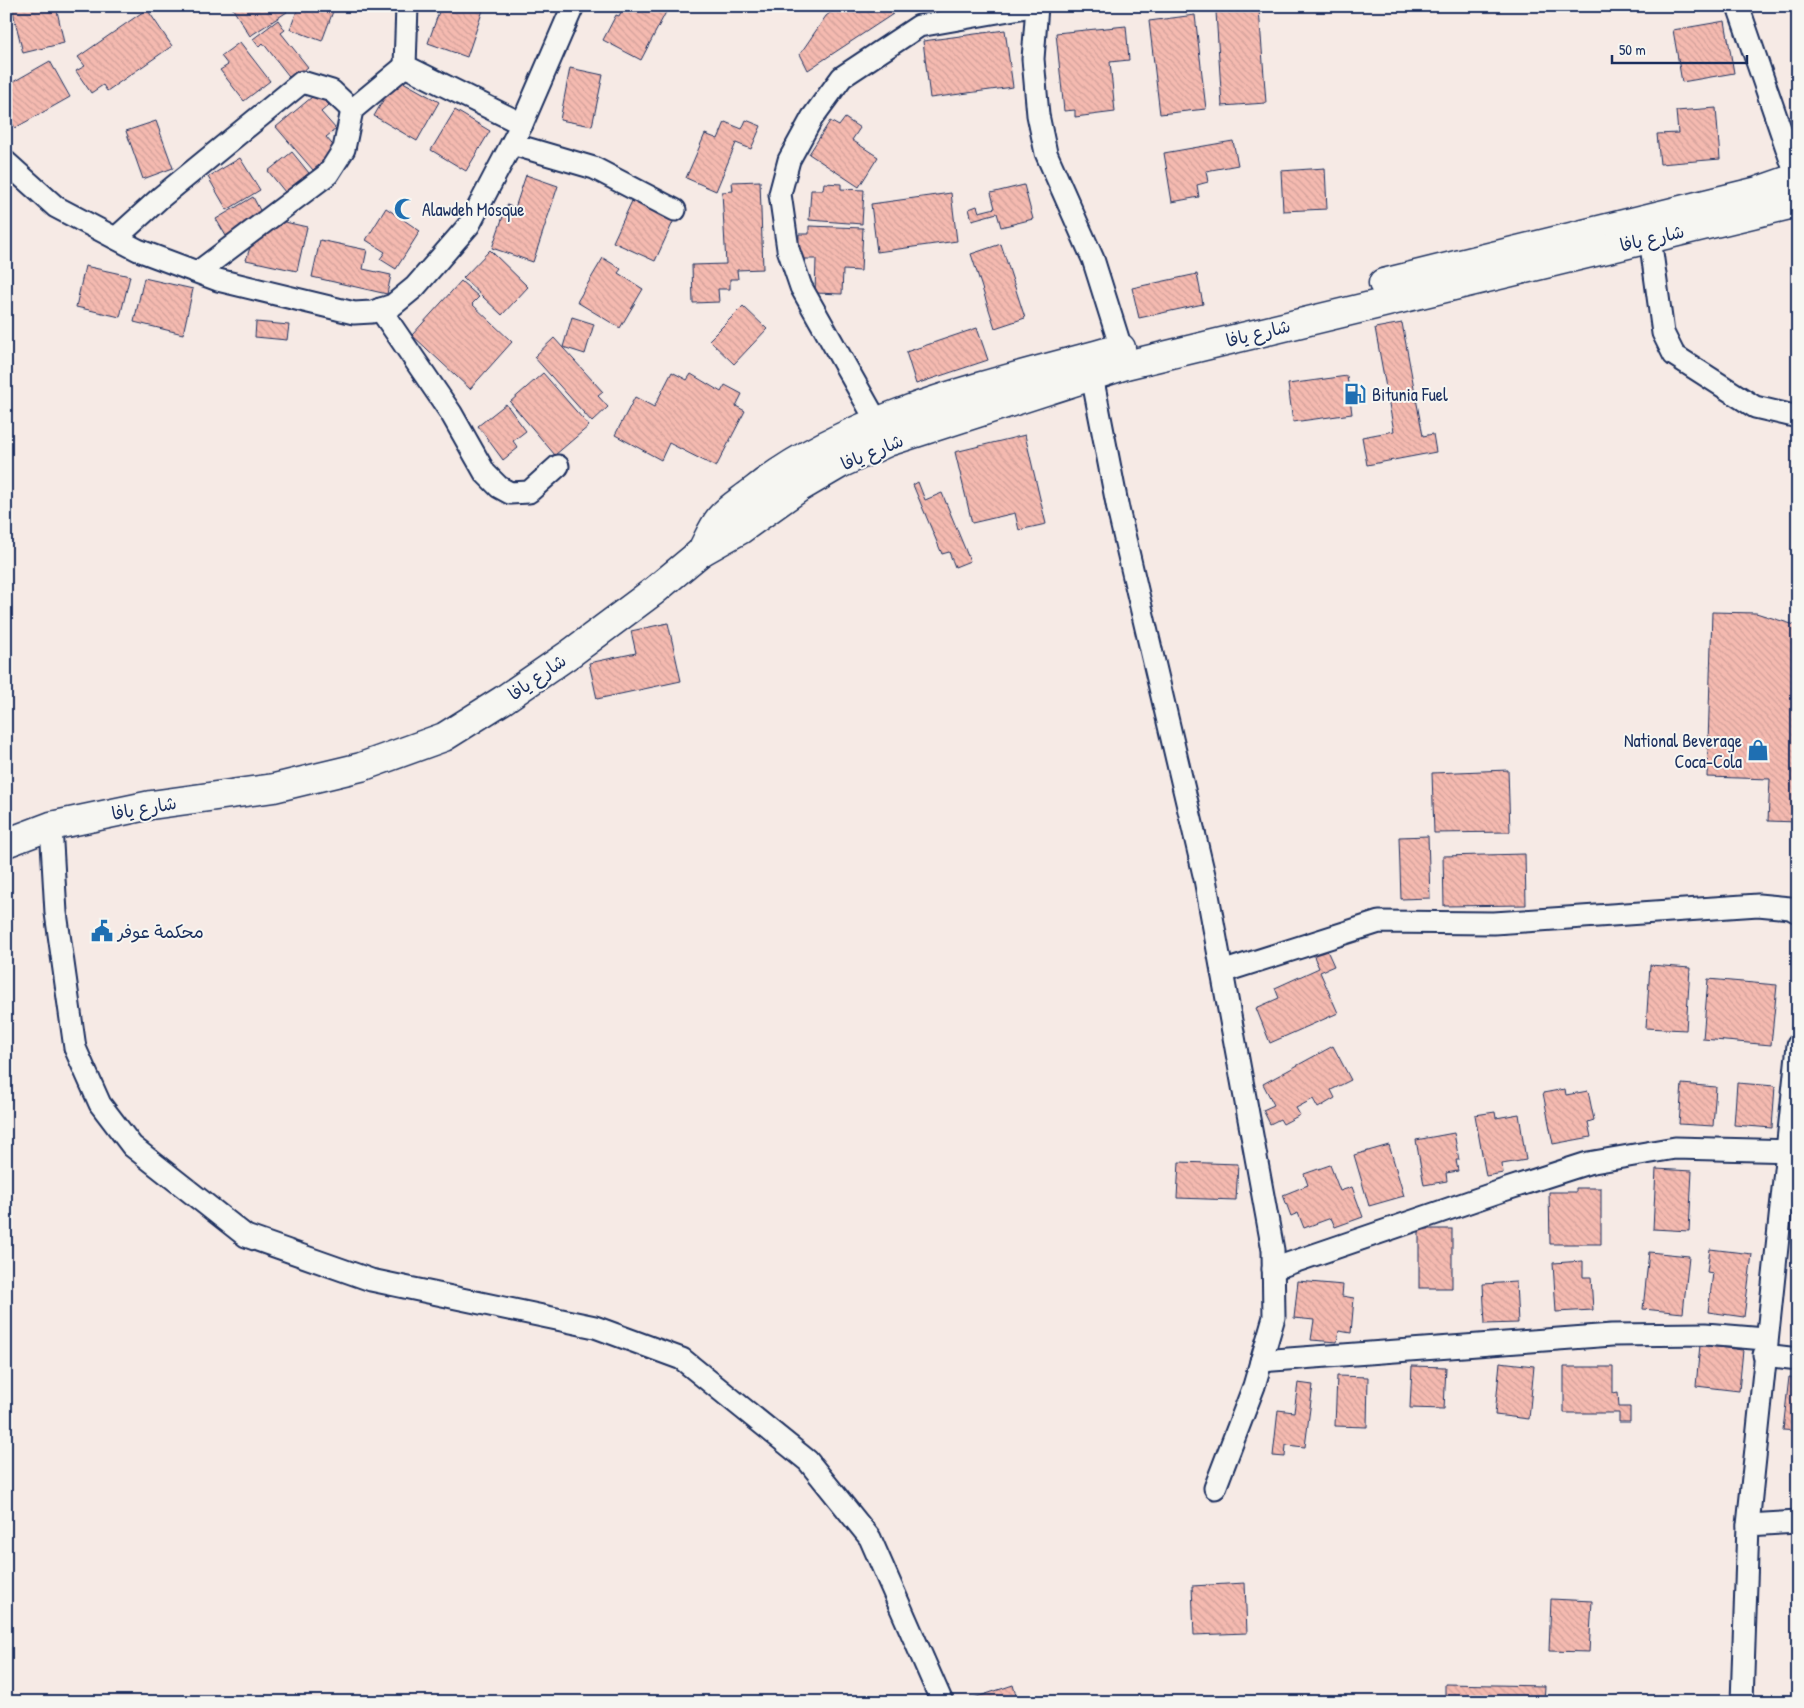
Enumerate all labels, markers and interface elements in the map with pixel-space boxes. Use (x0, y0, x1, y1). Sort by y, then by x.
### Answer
scale bar (1612, 32, 1746, 64)
text: 50 m (1619, 39, 1646, 60)
mosque icon: Alawdeh Mosque (392, 196, 418, 222)
place label: Alawdeh Mosque (422, 197, 524, 222)
street label: شارع يافا (1617, 218, 1687, 258)
street label: شارع يافا (1223, 313, 1293, 353)
fuel station icon: Bitunia Fuel (1342, 381, 1368, 407)
place label: Bitunia Fuel (1372, 382, 1448, 407)
street label: شارع يافا (837, 428, 907, 476)
street label: شارع يافا (503, 648, 571, 706)
place label: National Beverage Coca-Cola (1624, 728, 1742, 774)
shop icon: National Beverage Coca-Cola (1745, 737, 1771, 763)
street label: شارع يافا (110, 790, 178, 826)
public building icon: محكمة عوفر (89, 918, 115, 944)
place label: محكمة عوفر (116, 919, 204, 944)

